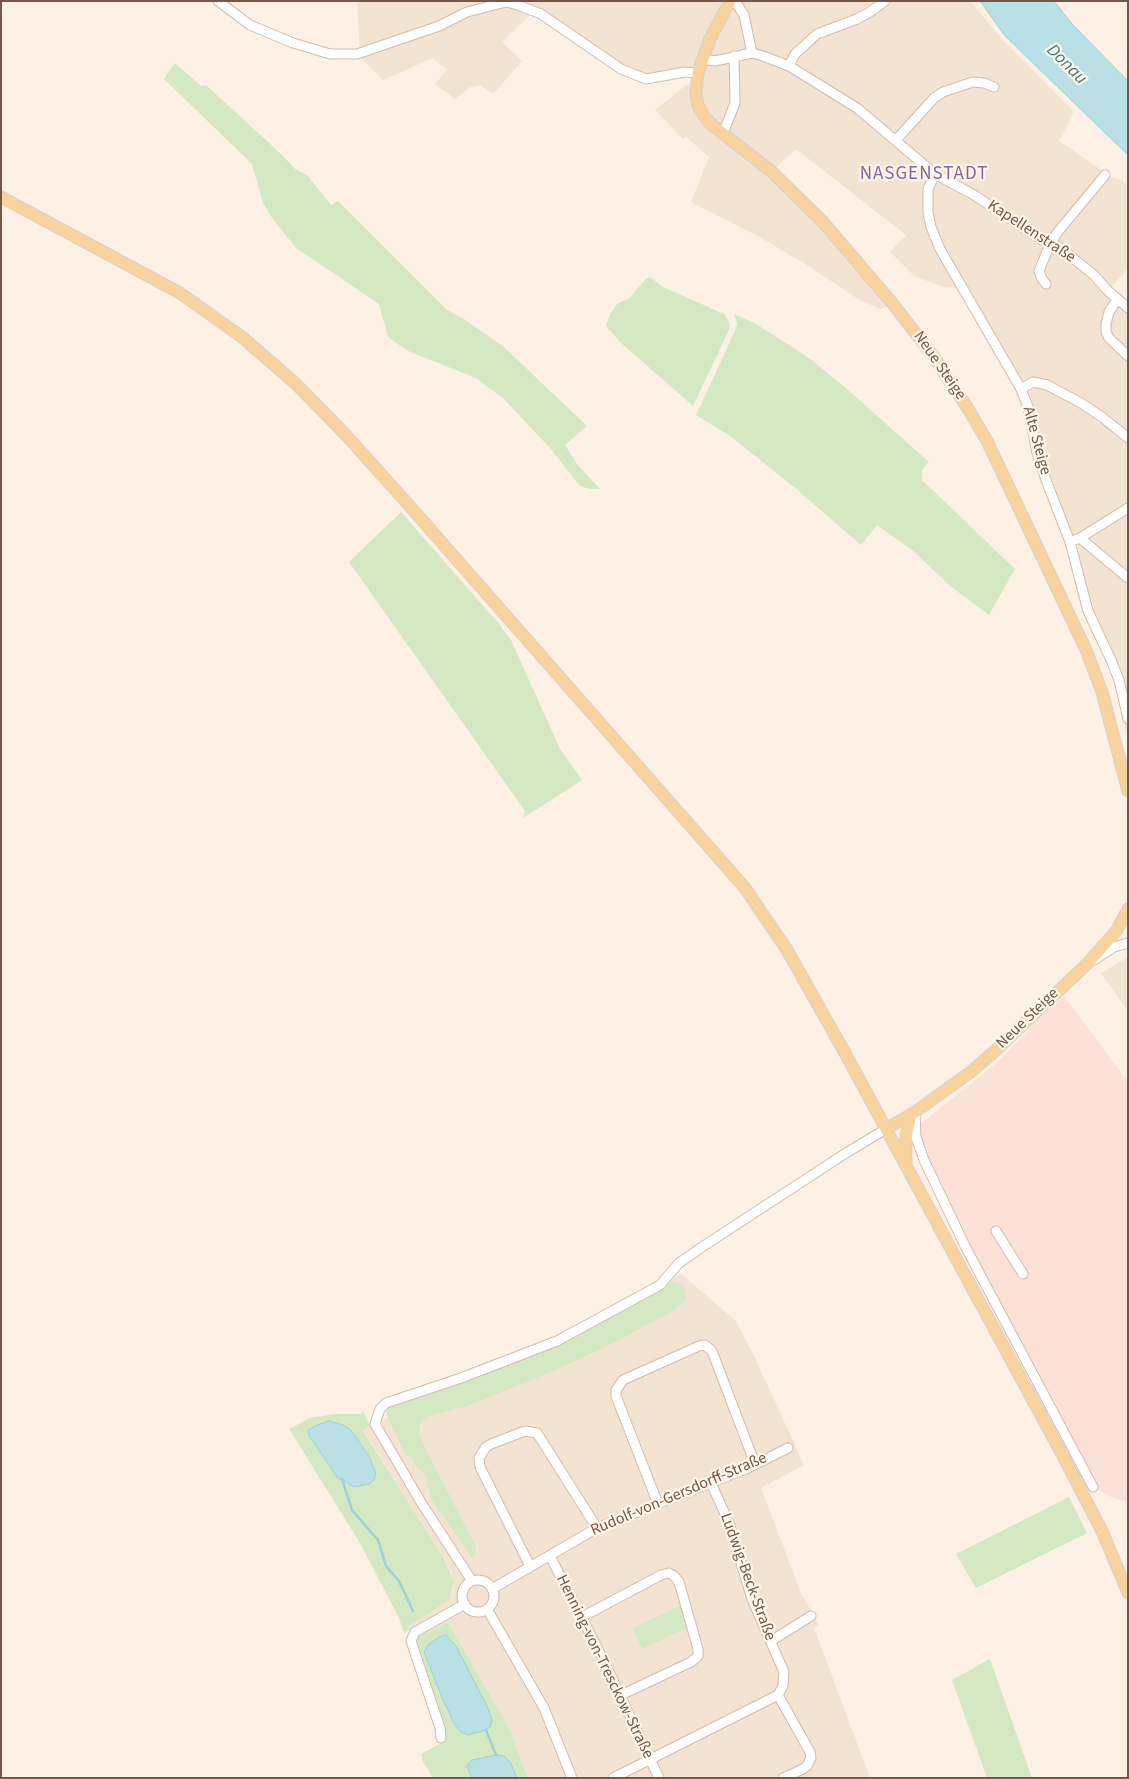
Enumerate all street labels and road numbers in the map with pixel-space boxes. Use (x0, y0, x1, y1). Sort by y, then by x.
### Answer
street label: Kapellenstraße (983, 196, 1079, 268)
street label: Neue Steige (908, 328, 970, 404)
street label: Alte Steige (1018, 405, 1054, 477)
street label: Neue Steige (993, 985, 1063, 1053)
street label: Rudolf-von-Gersdorff-Straße (588, 1449, 770, 1541)
street label: Ludwig-Beck-Straße (715, 1511, 779, 1643)
street label: Henning-von-Tresckow-Straße (551, 1572, 657, 1762)

